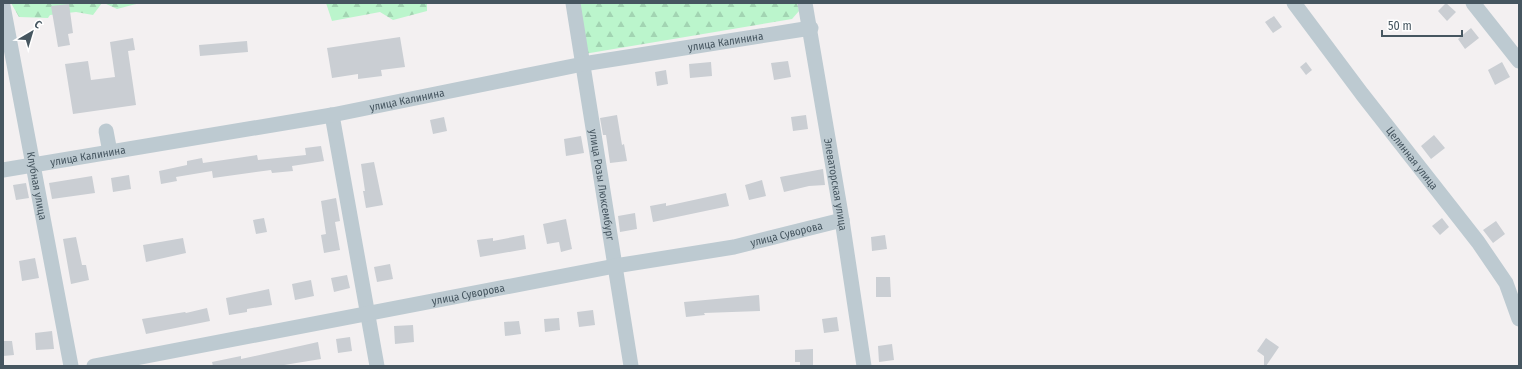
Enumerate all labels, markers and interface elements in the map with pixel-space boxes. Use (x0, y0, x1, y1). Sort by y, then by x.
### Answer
north arrow (12, 12, 52, 52)
scale bar (1382, 12, 1462, 38)
text: С (32, 18, 44, 32)
text: 50 m (1388, 19, 1412, 33)
street label: улица Калинина (687, 29, 764, 54)
street label: улица Калинина (368, 86, 445, 114)
street label: Целинная улица (1384, 124, 1441, 192)
street label: улица Розы Люксембург (587, 128, 617, 242)
street label: Элеваторская улица (822, 137, 850, 231)
street label: улица Калинина (49, 143, 126, 168)
street label: Клубная улица (24, 151, 50, 221)
street label: улица Суворова (749, 219, 824, 249)
street label: улица Суворова (431, 281, 506, 308)

